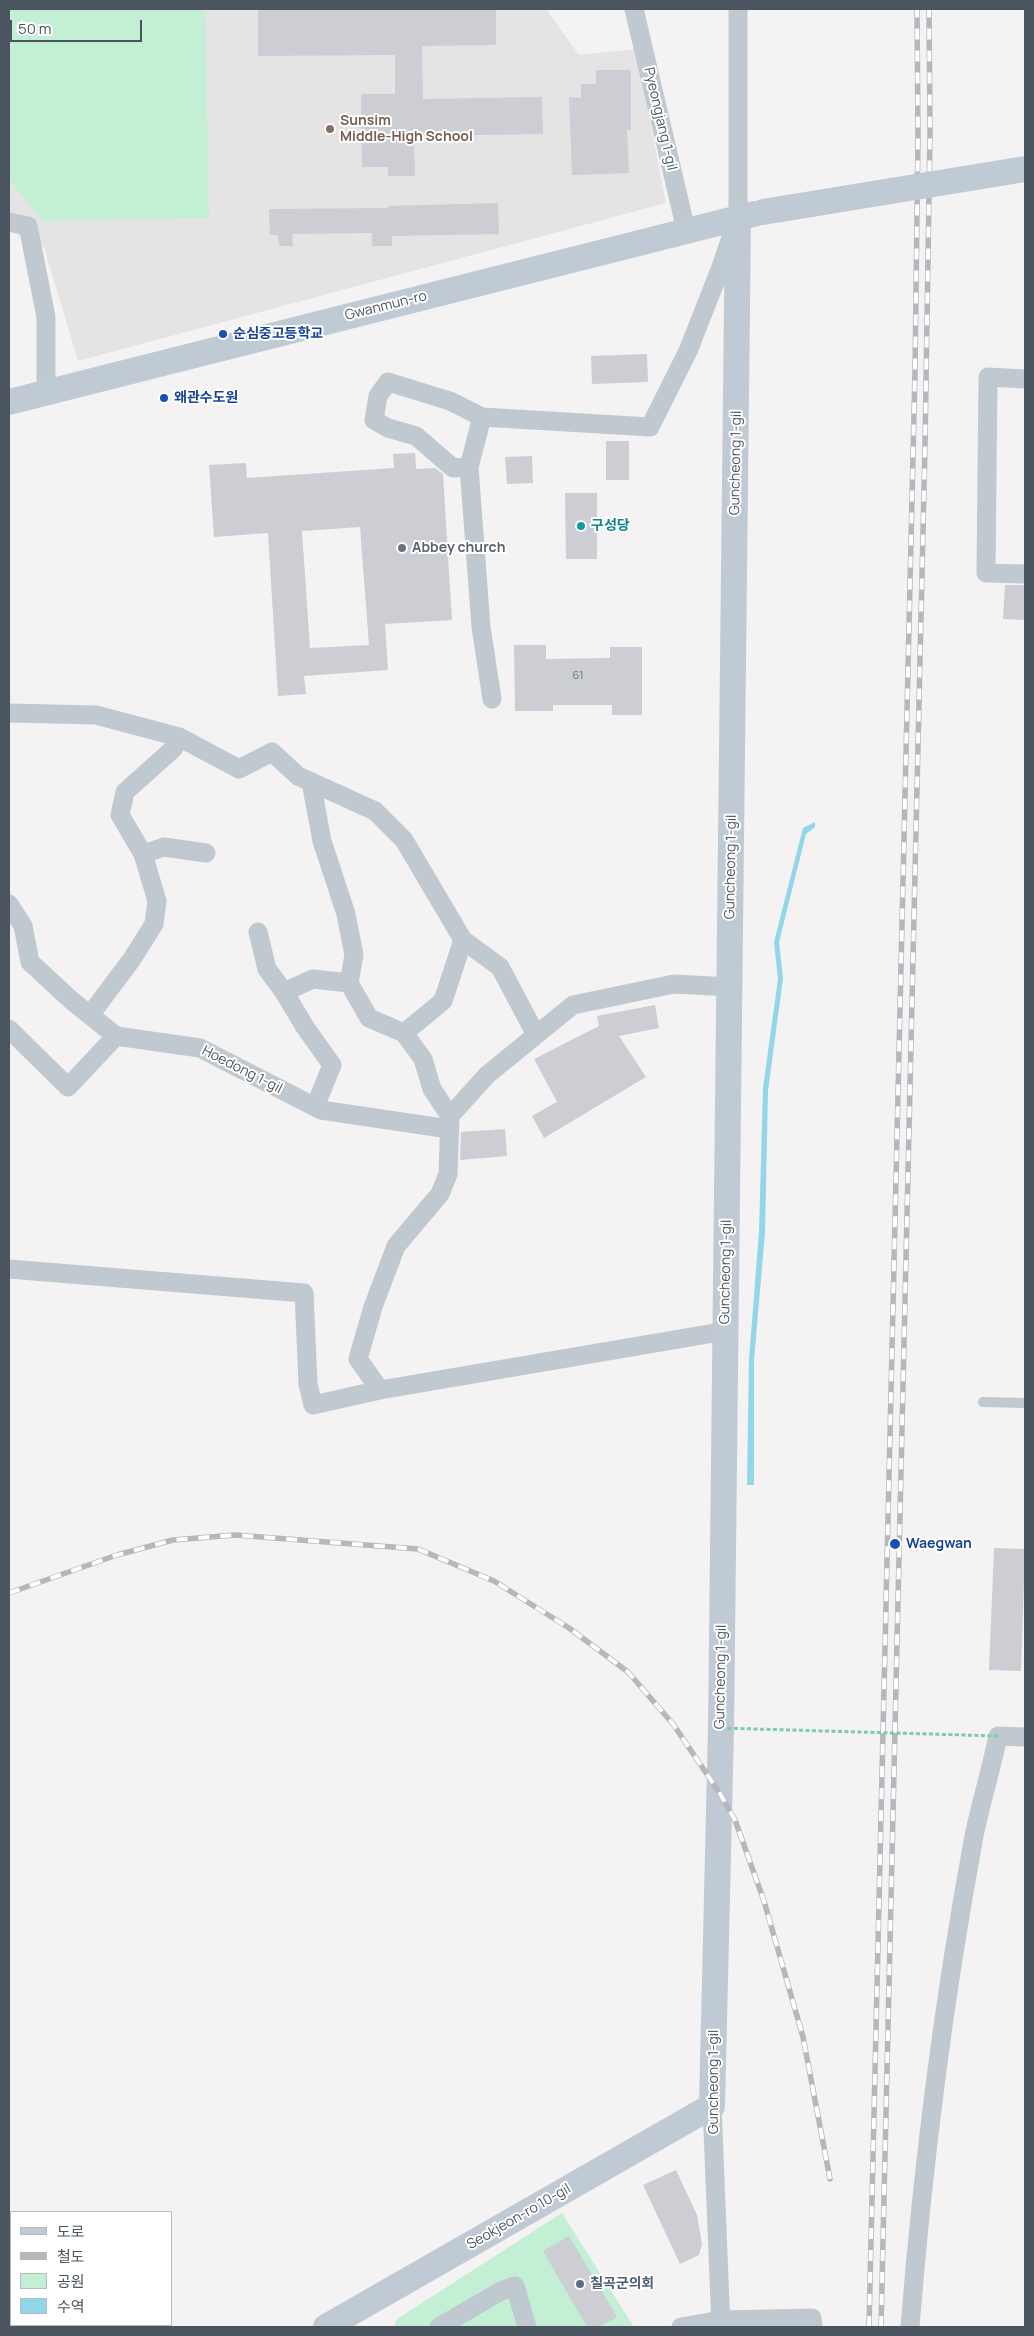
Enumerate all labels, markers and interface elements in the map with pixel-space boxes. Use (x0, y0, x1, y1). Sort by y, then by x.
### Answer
scale bar (12, 10, 145, 42)
text: 50 m (18, 18, 52, 39)
street label: Pyeongjang 1-gil (640, 66, 680, 172)
place label: Sunsim Middle-High School (340, 113, 473, 146)
marker: Sunsim Middle-High School (324, 123, 336, 135)
street label: Gwanmun-ro (343, 288, 429, 324)
place label: 순심중고등학교 (233, 326, 323, 342)
marker: 순심중고등학교 (217, 328, 229, 340)
place label: 왜관수도원 (174, 390, 238, 406)
marker: 왜관수도원 (158, 392, 170, 404)
street label: Guncheong 1-gil (727, 411, 745, 515)
place label: 구성당 (591, 518, 630, 534)
marker: 구성당 (575, 520, 587, 532)
place label: Abbey church (412, 540, 505, 556)
marker: Abbey church (396, 542, 408, 554)
house number: 61 (573, 669, 583, 683)
street label: Guncheong 1-gil (722, 815, 740, 919)
street label: Hoedong 1-gil (199, 1042, 285, 1098)
street label: Guncheong 1-gil (717, 1220, 735, 1324)
place label: Waegwan (906, 1536, 972, 1552)
marker: Waegwan (888, 1537, 902, 1551)
street label: Guncheong 1-gil (712, 1625, 730, 1729)
street label: Guncheong 1-gil (706, 2030, 722, 2134)
street label: Seokjeon-ro 10-gil (464, 2181, 574, 2253)
legend (10, 2211, 172, 2326)
text: 도로 (57, 2221, 85, 2242)
text: 철도 (57, 2246, 85, 2267)
text: 공원 (57, 2271, 85, 2292)
place label: 칠곡군의회 (590, 2276, 654, 2292)
marker: 칠곡군의회 (574, 2278, 586, 2290)
text: 수역 (57, 2296, 85, 2317)

